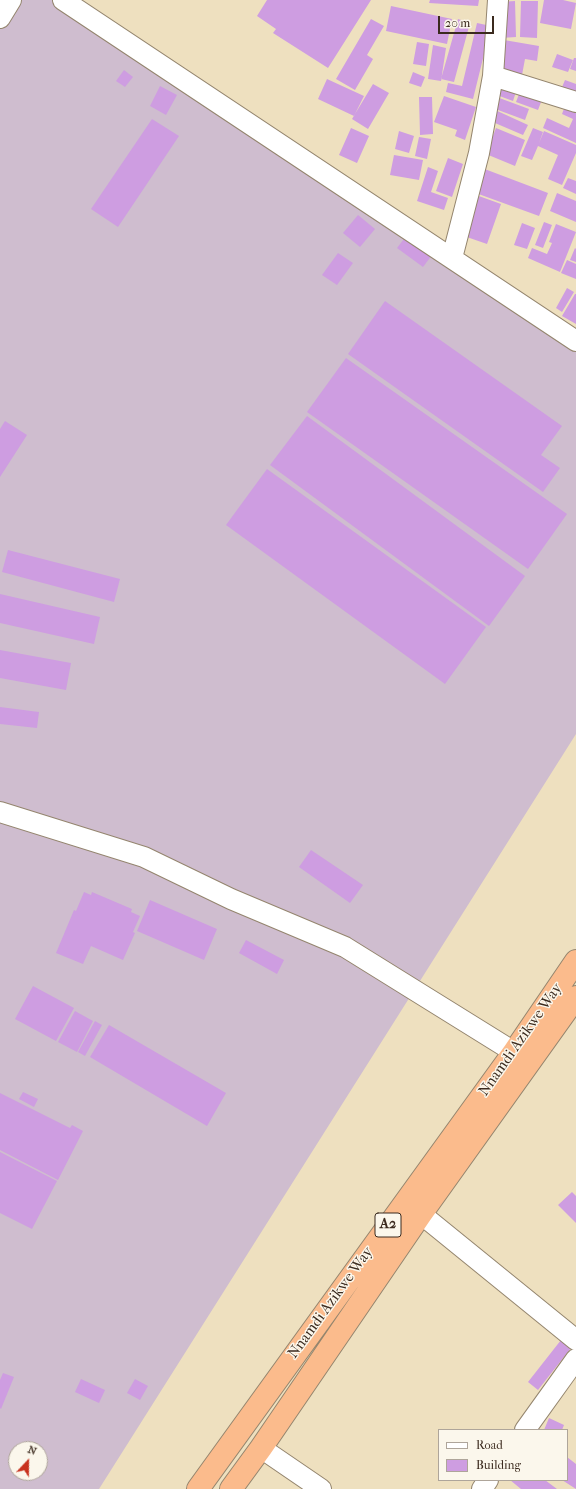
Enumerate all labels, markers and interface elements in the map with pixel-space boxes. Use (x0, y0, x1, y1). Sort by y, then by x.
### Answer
scale bar (440, 8, 496, 34)
text: 20 m (445, 16, 470, 30)
street label: Nnamdi Azikwe Way (475, 980, 567, 1100)
road number: A2 (375, 1213, 401, 1237)
street label: Nnamdi Azikwe Way (285, 1244, 377, 1362)
legend (438, 1429, 568, 1481)
text: Road (476, 1438, 503, 1452)
north arrow (8, 1441, 48, 1481)
text: N (26, 1443, 39, 1458)
text: Building (476, 1458, 521, 1472)

